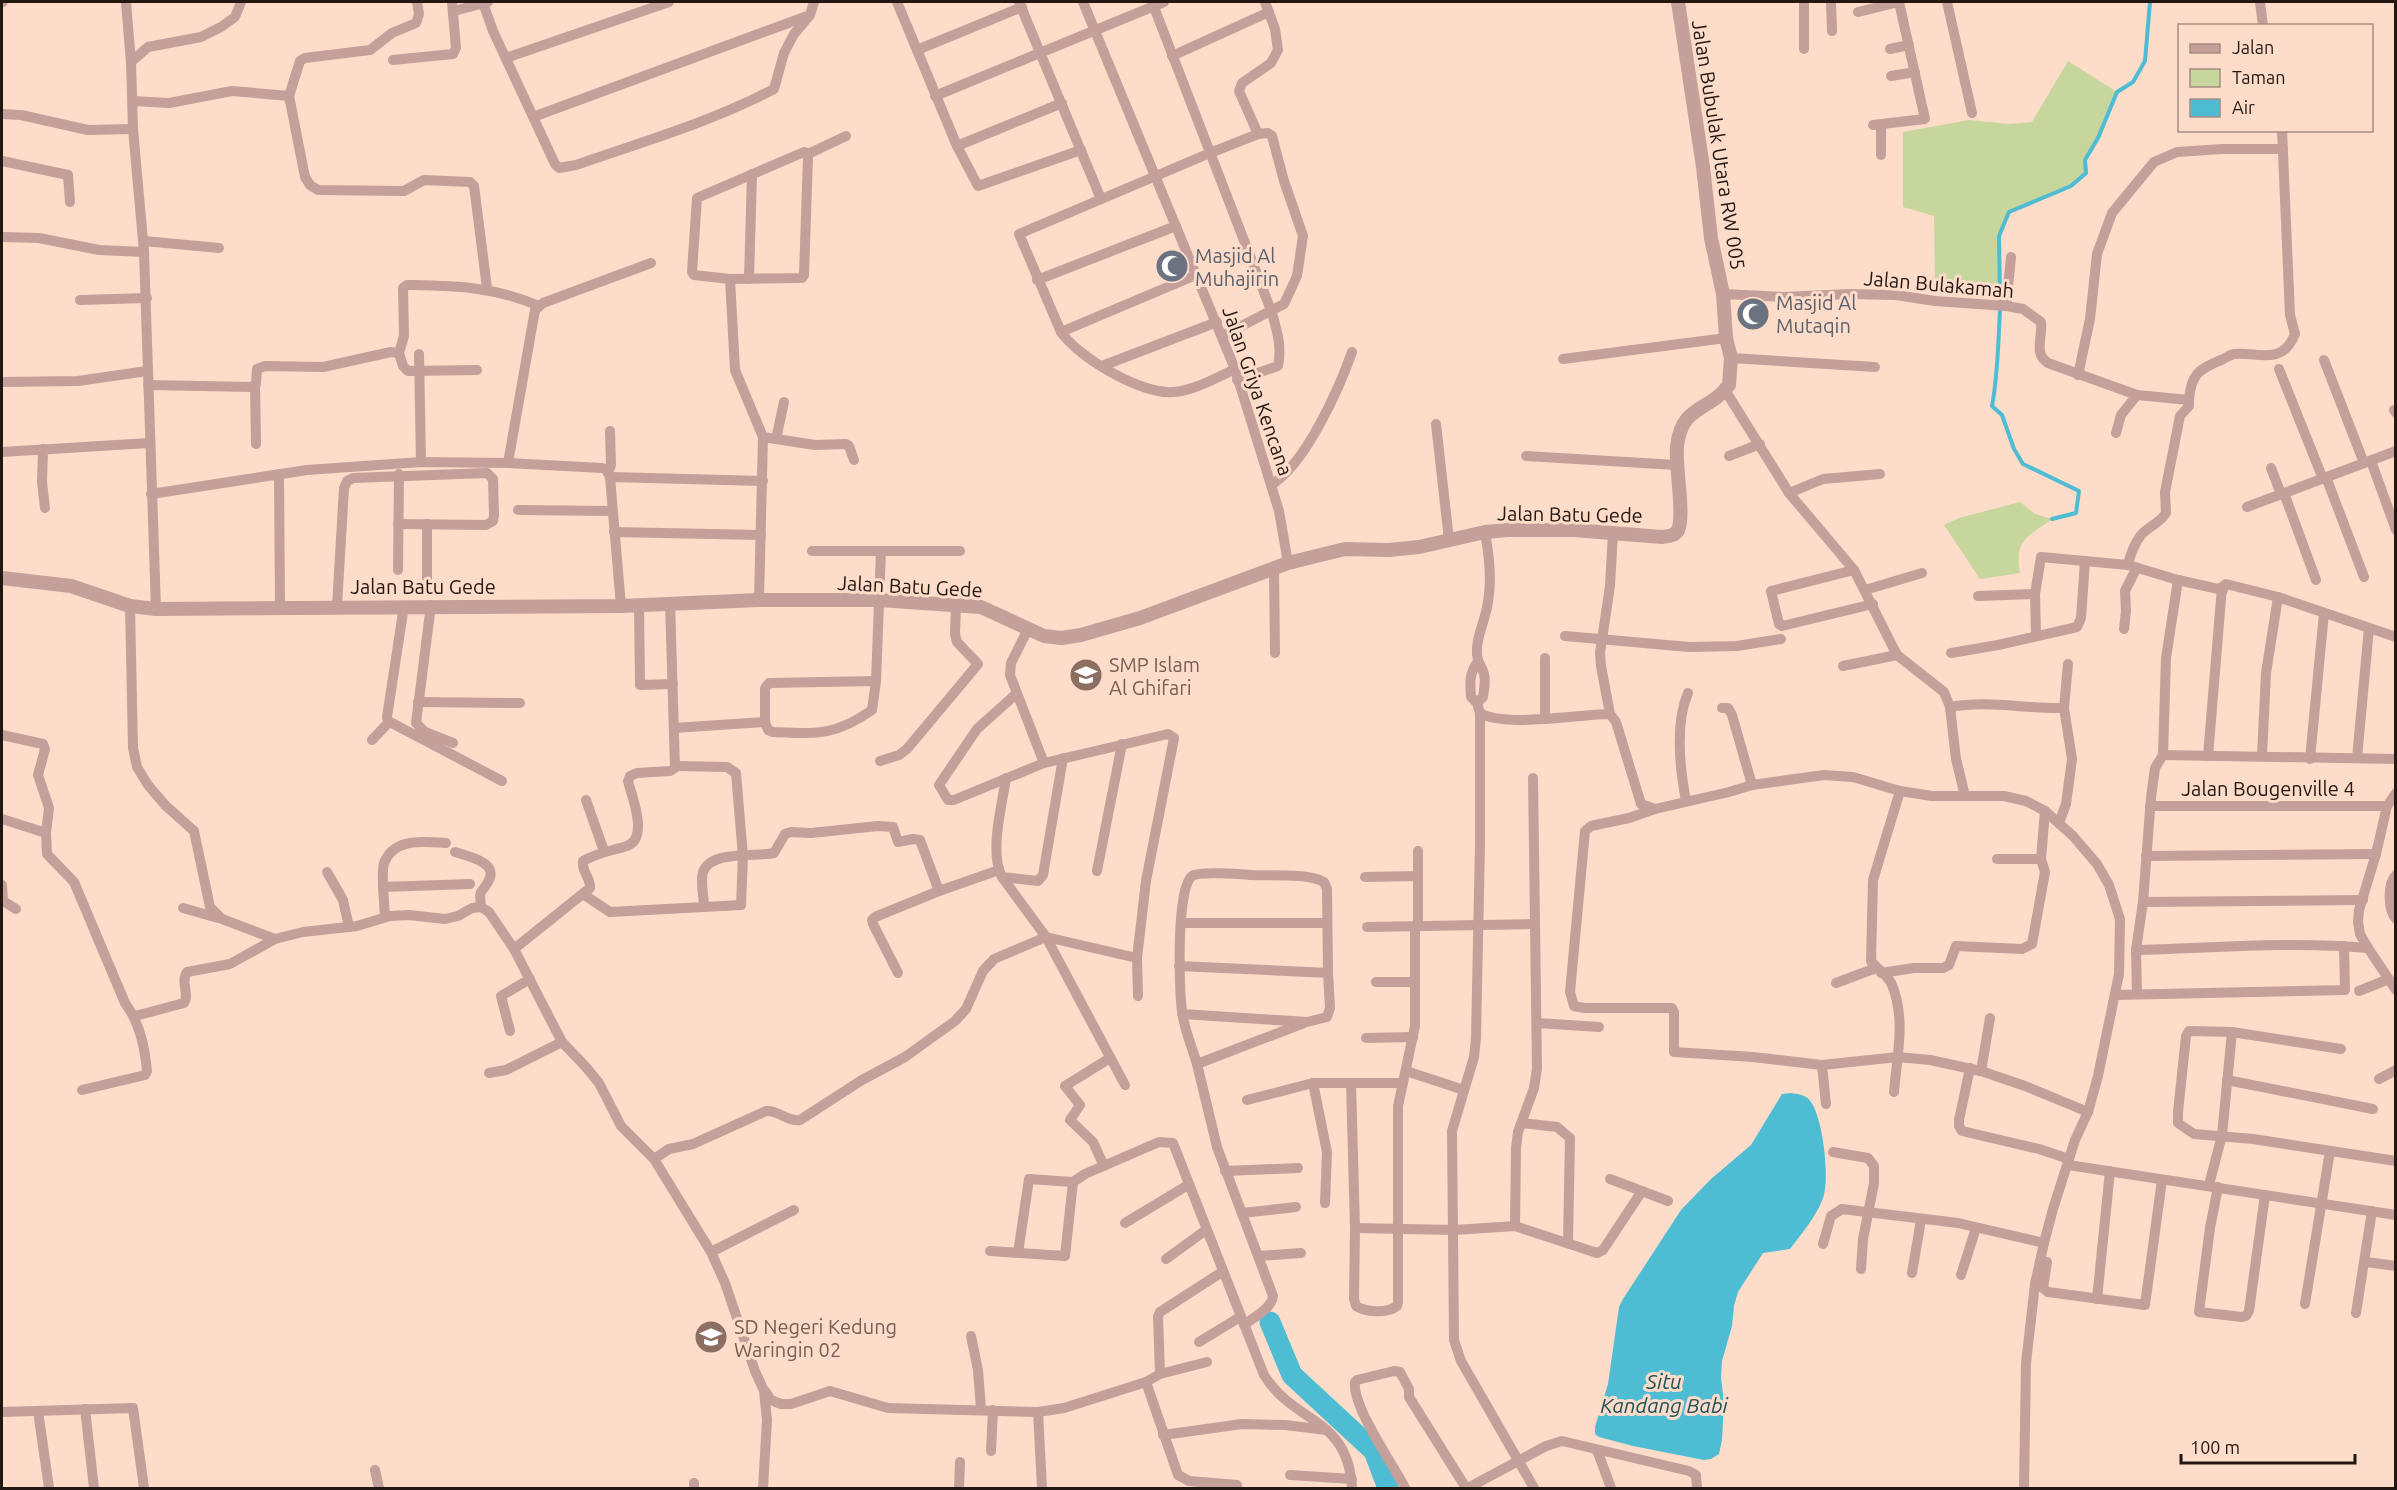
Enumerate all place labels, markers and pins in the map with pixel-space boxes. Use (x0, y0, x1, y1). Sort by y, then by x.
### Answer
place label: Masjid Al Muhajirin (1195, 244, 1279, 290)
mosque icon: Masjid Al Muhajirin (1154, 248, 1190, 284)
place label: Masjid Al Mutaqin (1776, 291, 1857, 337)
mosque icon: Masjid Al Mutaqin (1735, 296, 1771, 332)
place label: SMP Islam Al Ghifari (1109, 653, 1200, 699)
school or university icon: SMP Islam Al Ghifari (1068, 657, 1104, 693)
place label: SD Negeri Kedung Waringin 02 (734, 1315, 897, 1361)
school or university icon: SD Negeri Kedung Waringin 02 (693, 1319, 729, 1355)

